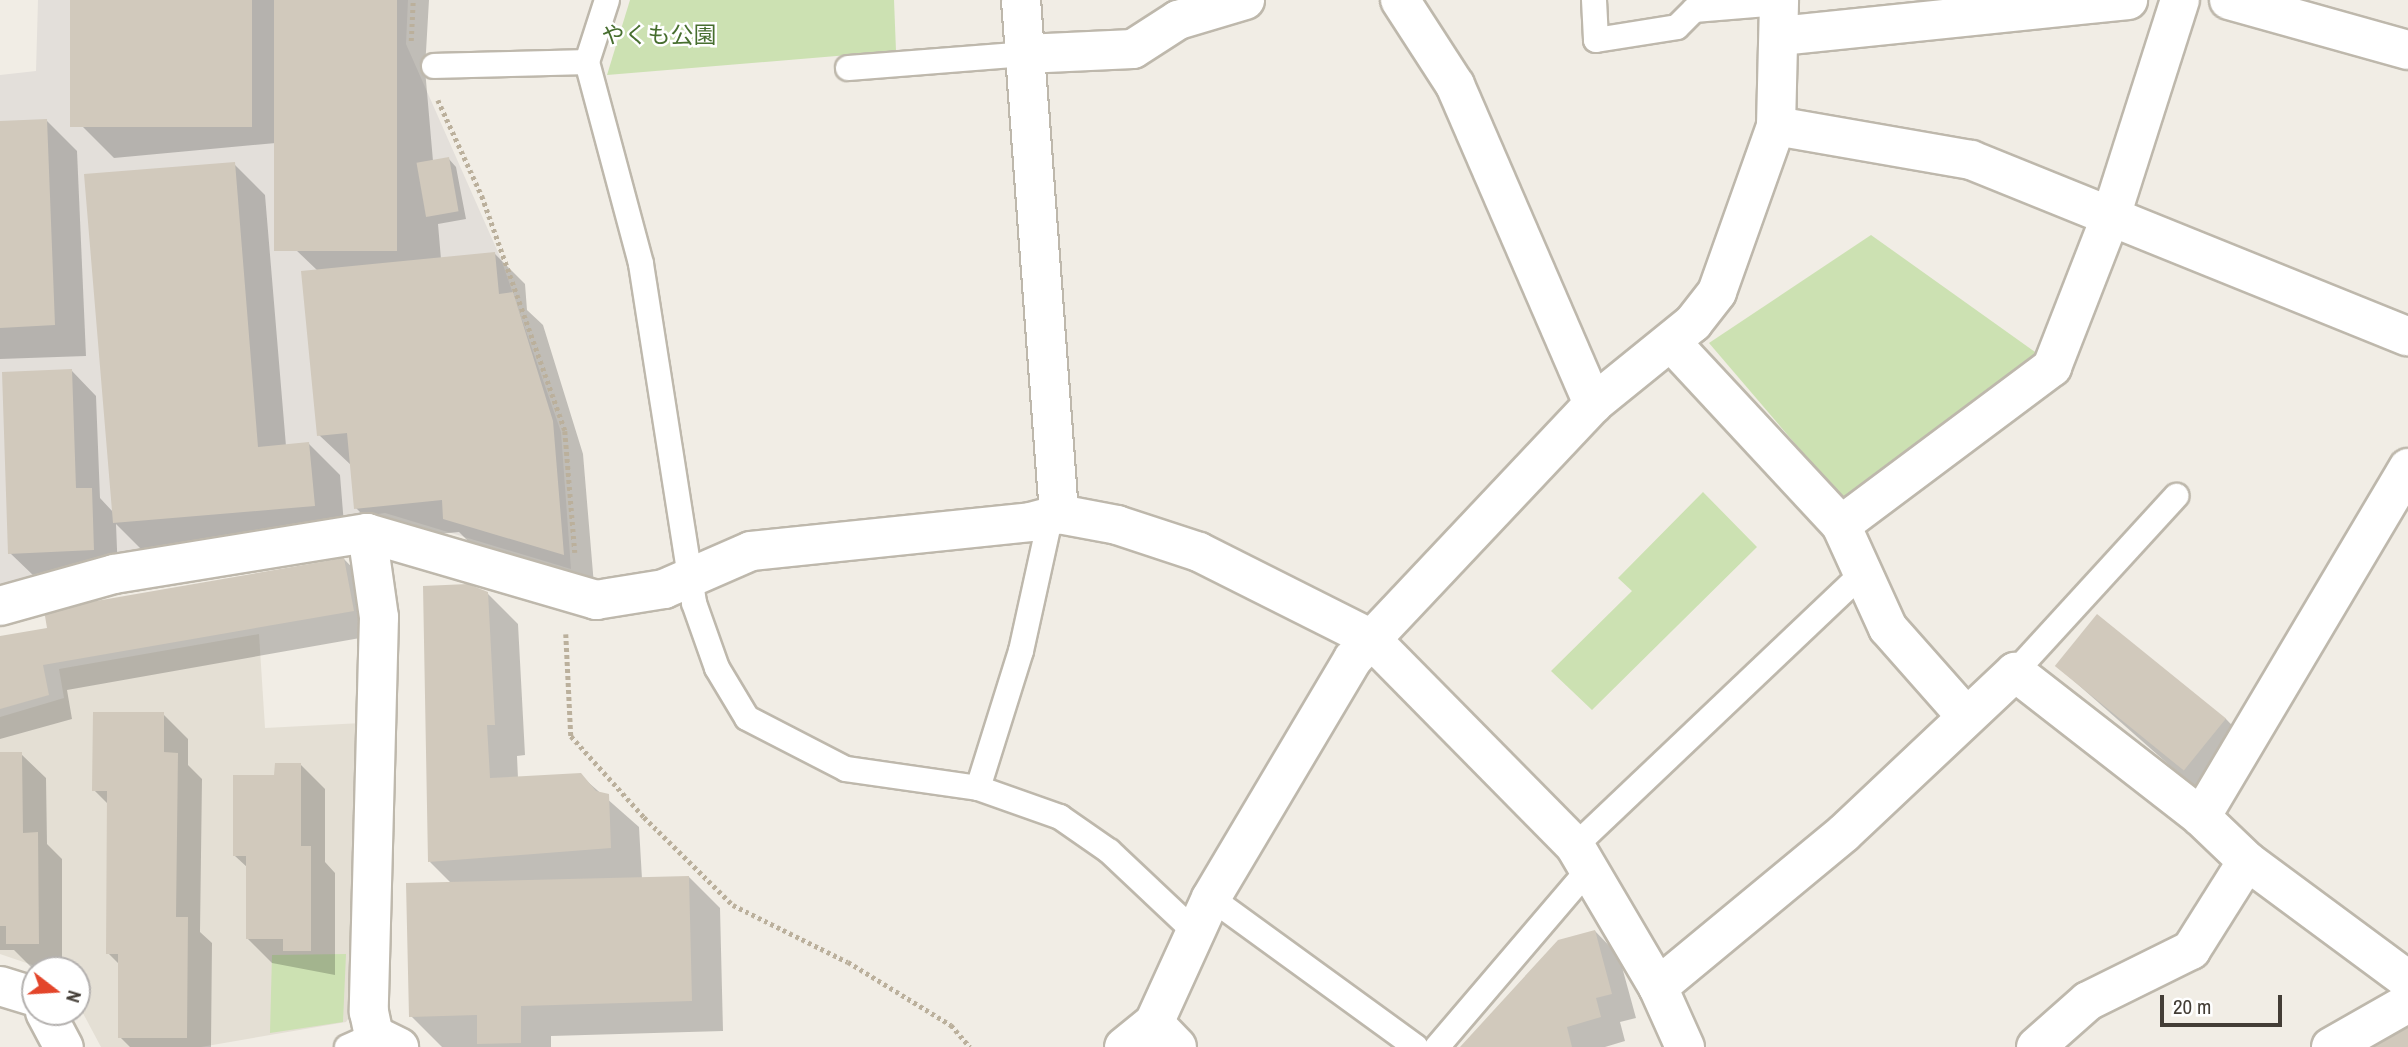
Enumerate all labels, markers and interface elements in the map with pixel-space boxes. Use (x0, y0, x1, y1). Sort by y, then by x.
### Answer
park label: やくも公園 (602, 21, 716, 49)
north arrow (21, 956, 91, 1026)
scale bar (2163, 981, 2286, 1025)
text: N (60, 987, 88, 1006)
text: 20 m (2173, 992, 2211, 1021)

